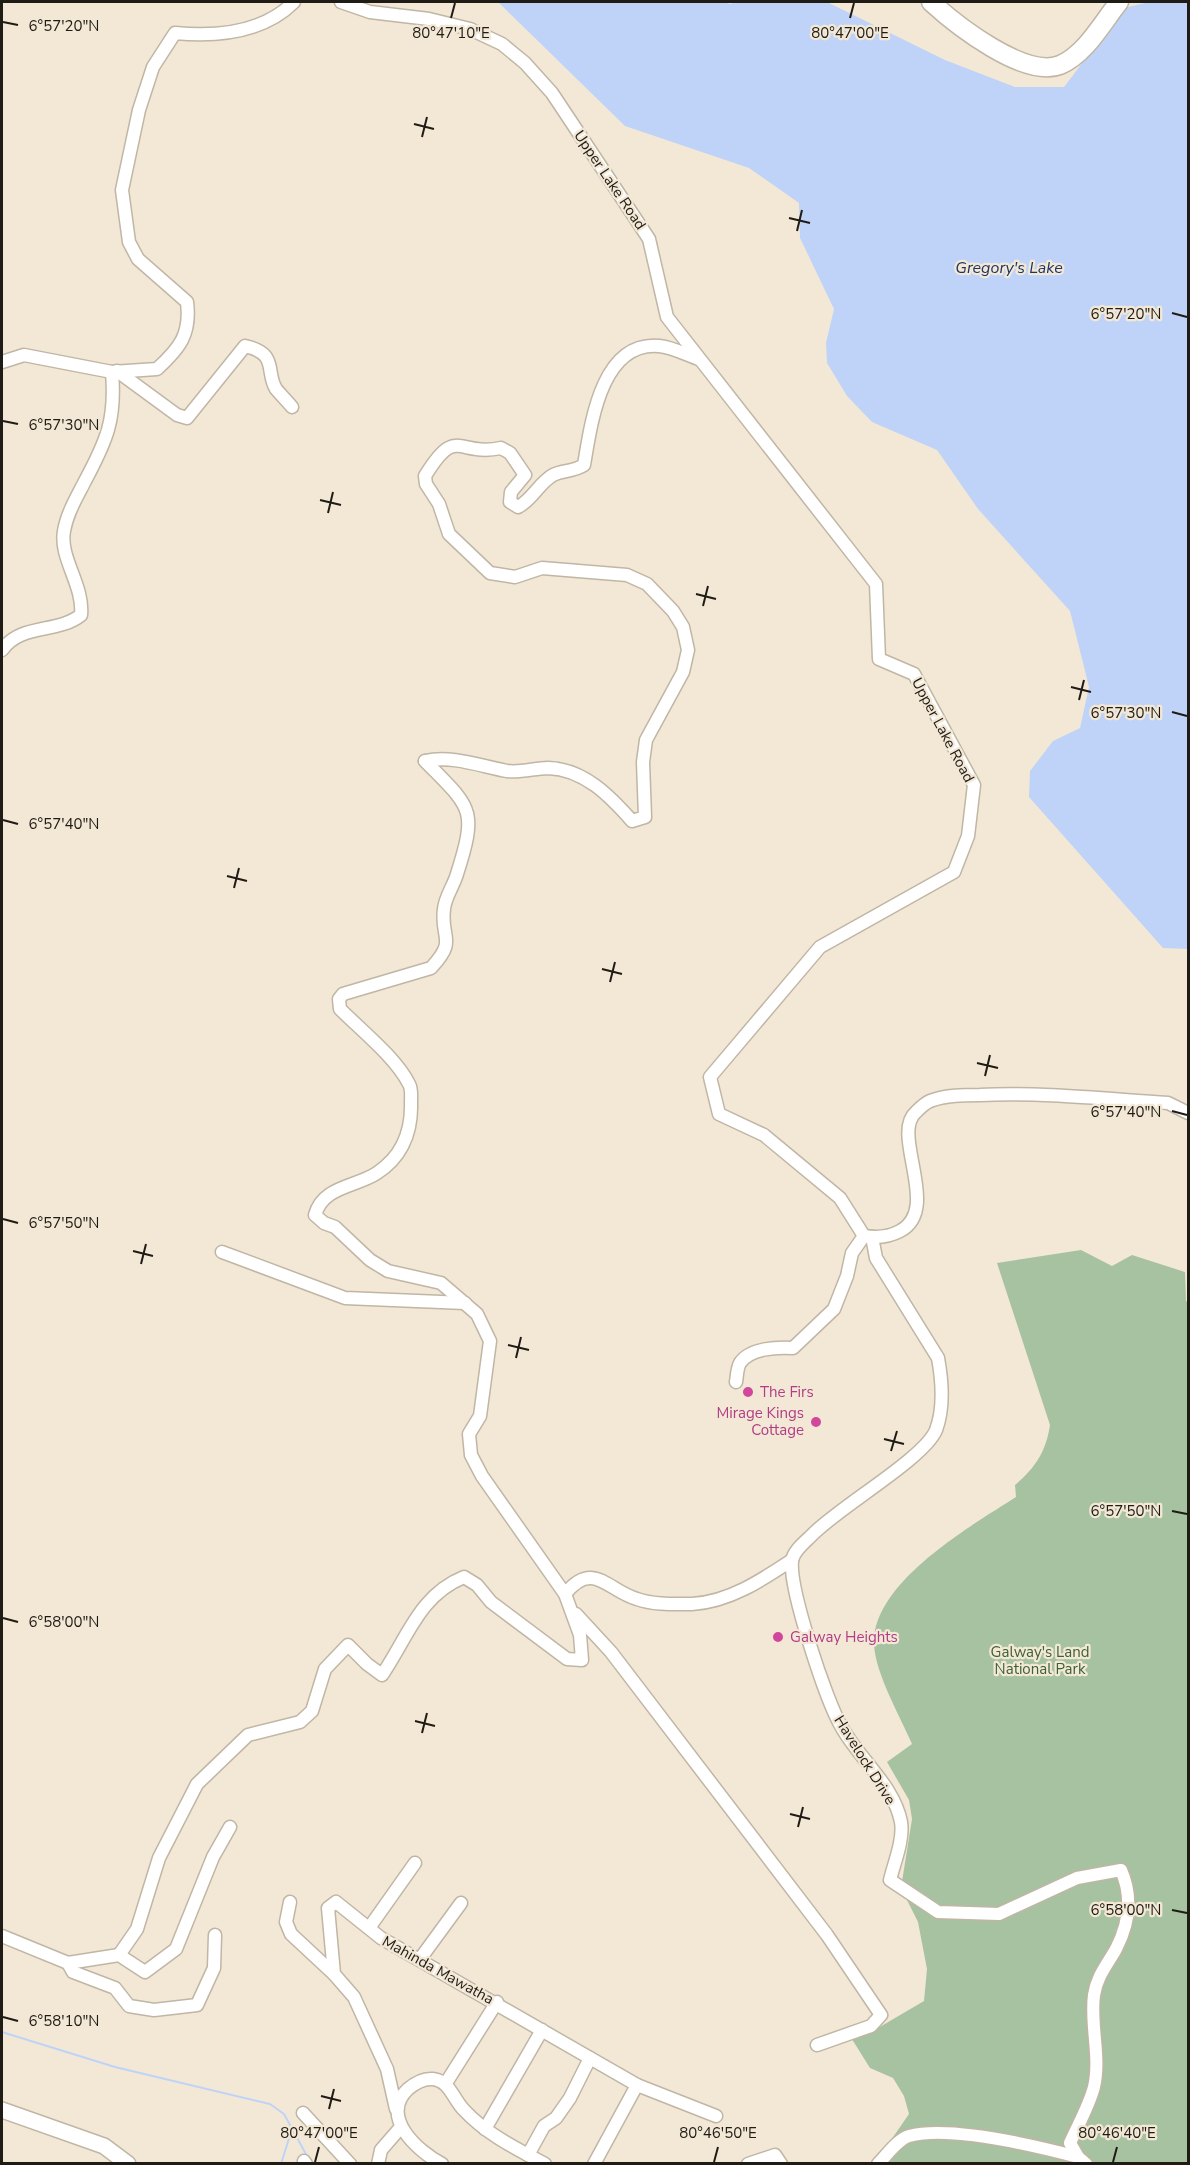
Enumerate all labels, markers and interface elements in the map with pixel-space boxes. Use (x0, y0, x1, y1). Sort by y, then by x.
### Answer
text: 6°57'20"N (29, 16, 99, 36)
text: 80°47'10"E (412, 23, 490, 43)
text: 80°47'00"E (811, 23, 889, 43)
street label: Upper Lake Road (569, 126, 651, 234)
water label: Gregory's Lake (955, 257, 1063, 279)
text: 6°57'20"N (1091, 304, 1161, 324)
text: 6°57'30"N (29, 415, 99, 435)
street label: Upper Lake Road (907, 674, 979, 786)
text: 6°57'30"N (1091, 703, 1161, 723)
text: 6°57'40"N (29, 814, 99, 834)
text: 6°57'40"N (1091, 1102, 1161, 1122)
text: 6°57'50"N (29, 1213, 99, 1233)
place label: The Firs (760, 1382, 814, 1402)
marker: The Firs (741, 1385, 755, 1399)
place label: Mirage Kings Cottage (716, 1403, 804, 1440)
marker: Mirage Kings Cottage (809, 1415, 823, 1429)
text: 6°57'50"N (1091, 1501, 1161, 1521)
text: 6°58'00"N (29, 1612, 99, 1632)
place label: Galway Heights (790, 1627, 898, 1647)
marker: Galway Heights (771, 1630, 785, 1644)
park label: Galway's Land National Park (991, 1642, 1089, 1679)
street label: Havelock Drive (830, 1712, 900, 1808)
text: 6°58'00"N (1091, 1900, 1161, 1920)
street label: Mahinda Mawatha (379, 1931, 497, 2009)
text: 6°58'10"N (29, 2011, 99, 2031)
text: 80°47'00"E (280, 2123, 358, 2143)
text: 80°46'50"E (679, 2123, 757, 2143)
text: 80°46'40"E (1078, 2123, 1156, 2143)

